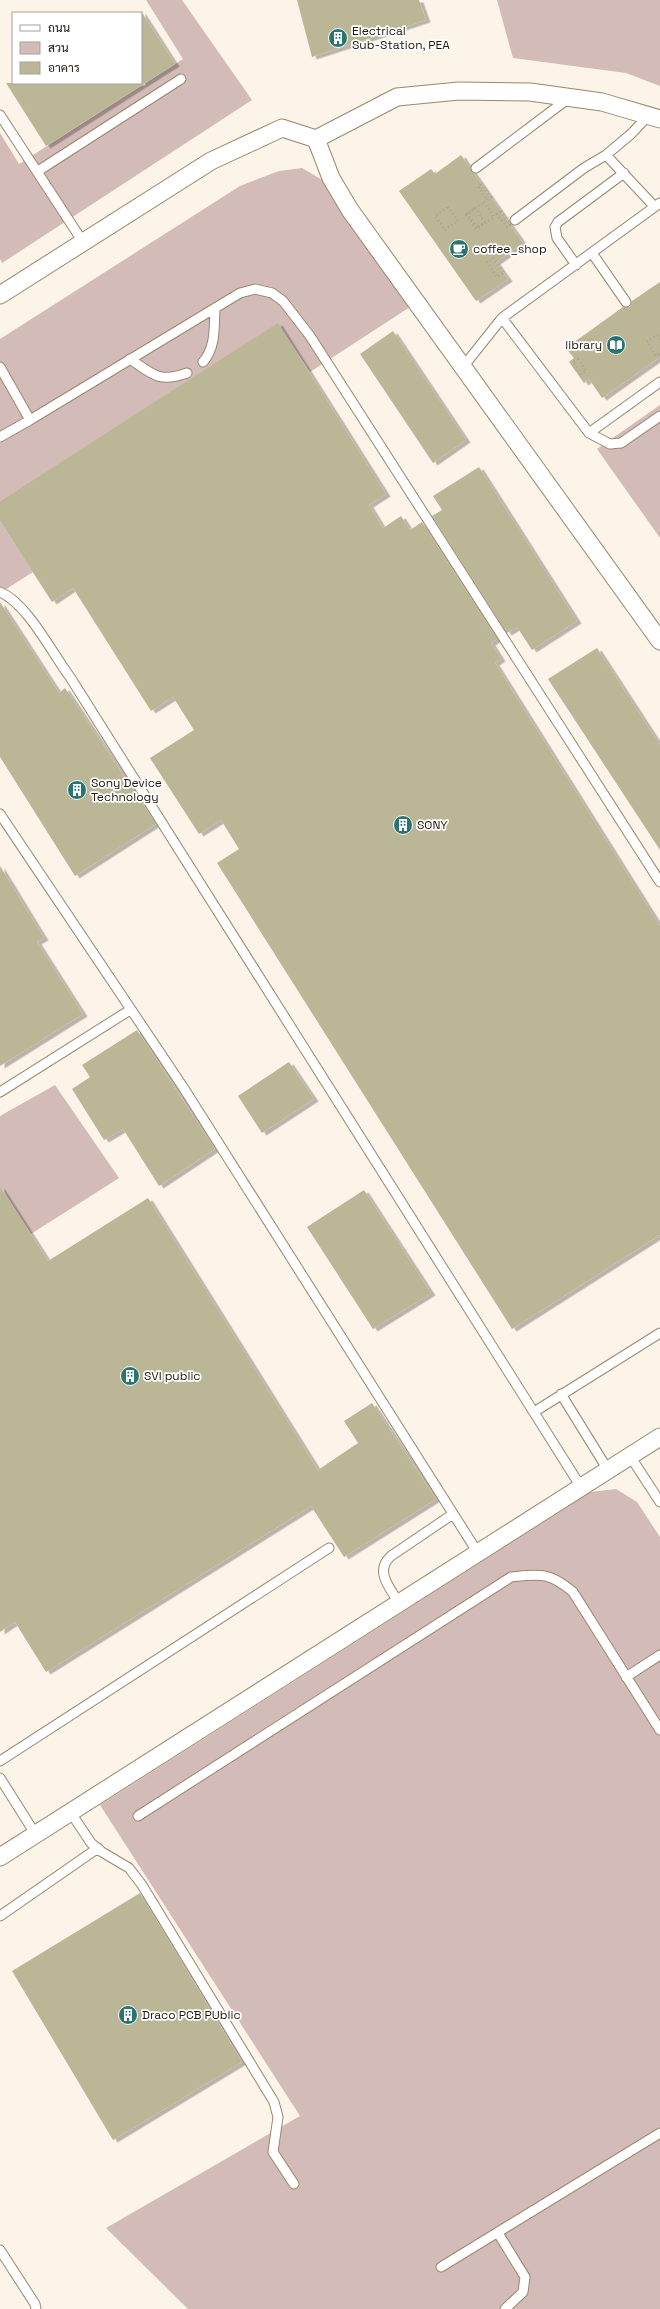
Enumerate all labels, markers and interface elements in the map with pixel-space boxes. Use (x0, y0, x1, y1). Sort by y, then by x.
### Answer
legend (12, 12, 142, 84)
text: ถนน (48, 20, 71, 36)
place label: Electrical Sub-Station, PEA (352, 23, 450, 53)
building icon: Electrical Sub-Station, PEA (327, 27, 349, 49)
text: สวน (48, 40, 69, 56)
text: อาคาร (48, 60, 80, 76)
cafe icon: coffee_shop (448, 238, 470, 260)
place label: coffee_shop (473, 241, 547, 257)
library icon: library (605, 334, 627, 356)
place label: library (565, 337, 602, 353)
place label: Sony Device Technology (91, 775, 162, 805)
building icon: Sony Device Technology (66, 779, 88, 801)
building icon: SONY (392, 814, 414, 836)
place label: SONY (417, 817, 448, 833)
building icon: SVI public (119, 1365, 141, 1387)
place label: SVI public (144, 1368, 201, 1384)
building icon: Draco PCB PUblic (117, 2004, 139, 2026)
place label: Draco PCB PUblic (142, 2007, 241, 2023)

